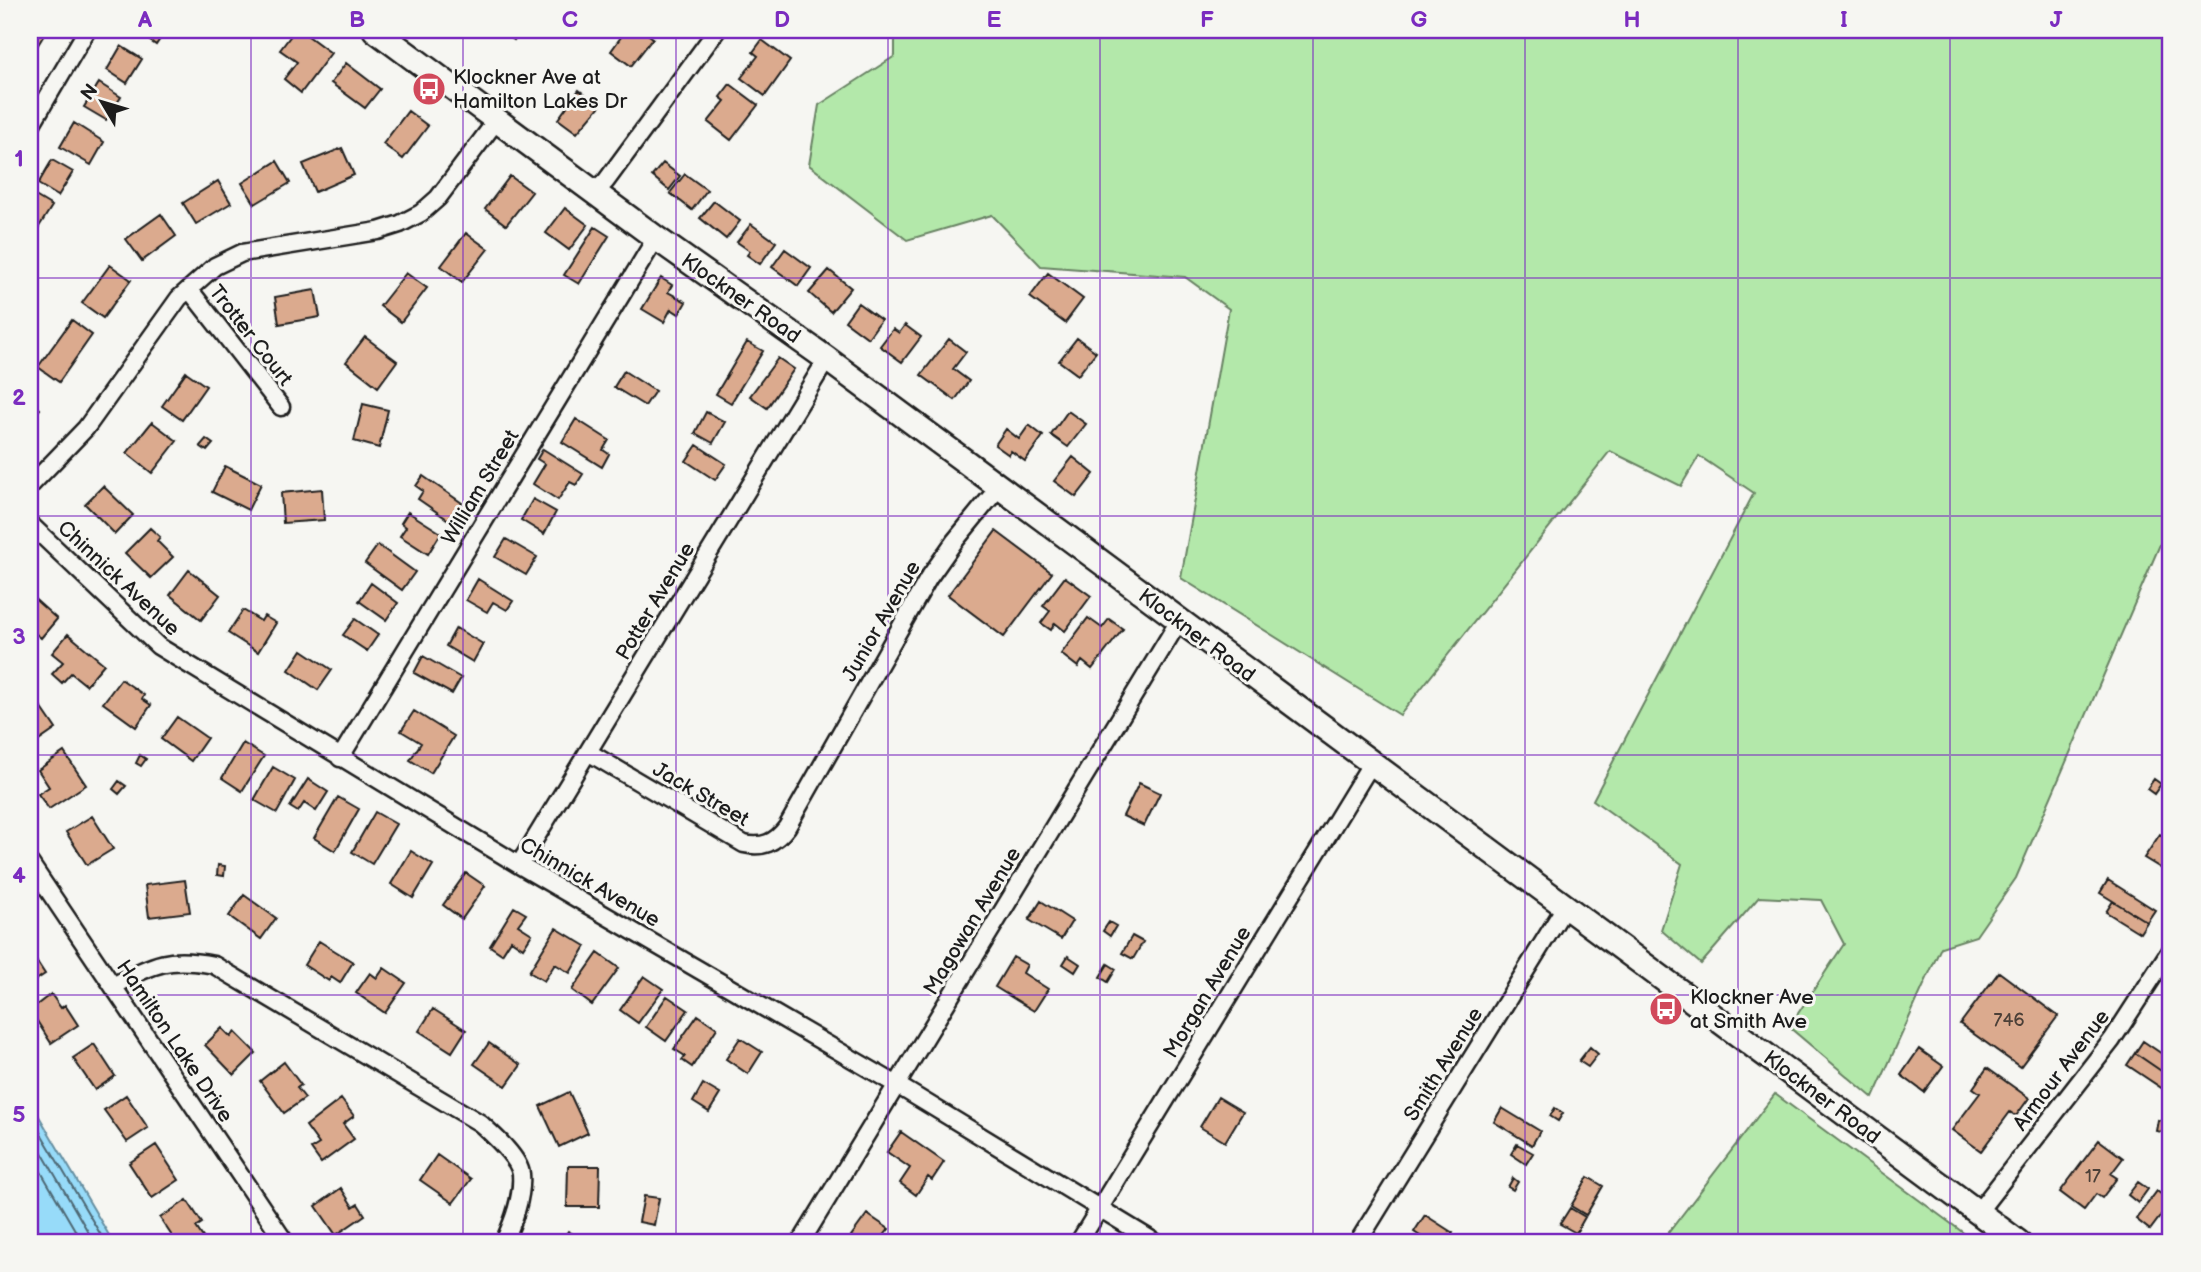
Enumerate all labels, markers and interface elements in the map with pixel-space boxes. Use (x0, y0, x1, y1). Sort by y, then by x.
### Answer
text: A (137, 6, 153, 34)
text: B (349, 6, 365, 34)
text: C (562, 6, 578, 34)
text: D (774, 6, 790, 34)
text: E (987, 6, 1002, 34)
text: F (1200, 6, 1214, 34)
text: G (1411, 6, 1428, 34)
text: H (1623, 6, 1641, 34)
text: I (1840, 6, 1848, 34)
text: J (2050, 6, 2063, 34)
place label: Klockner Ave at Hamilton Lakes Dr (453, 65, 628, 114)
north arrow (66, 66, 136, 136)
bus stop icon: Klockner Ave at Hamilton Lakes Dr (410, 70, 448, 108)
text: N (76, 80, 103, 105)
text: 1 (14, 145, 24, 173)
street label: Klockner Road (676, 248, 805, 349)
street label: Trotter Court (204, 280, 298, 391)
text: 2 (12, 384, 26, 412)
street label: William Street (436, 425, 525, 549)
street label: Chinnick Avenue (52, 515, 185, 641)
street label: Potter Avenue (611, 538, 700, 664)
street label: Junior Avenue (837, 557, 926, 686)
street label: Klockner Road (1133, 583, 1260, 687)
text: 3 (12, 623, 26, 651)
street label: Jack Street (648, 757, 754, 832)
street label: Chinnick Avenue (515, 832, 664, 933)
street label: Magowan Avenue (919, 843, 1026, 1000)
text: 4 (12, 862, 26, 890)
street label: Morgan Avenue (1158, 922, 1257, 1063)
street label: Hamilton Lake Drive (111, 955, 238, 1127)
place label: Klockner Ave at Smith Ave (1690, 985, 1814, 1034)
bus stop icon: Klockner Ave at Smith Ave (1647, 990, 1685, 1028)
street label: Smith Avenue (1399, 1003, 1488, 1126)
street label: Armour Avenue (2008, 1005, 2115, 1136)
house number: 746 (1994, 1010, 2024, 1031)
street label: Klockner Road (1758, 1045, 1885, 1149)
text: 5 (12, 1101, 26, 1129)
house number: 17 (2085, 1166, 2101, 1187)

